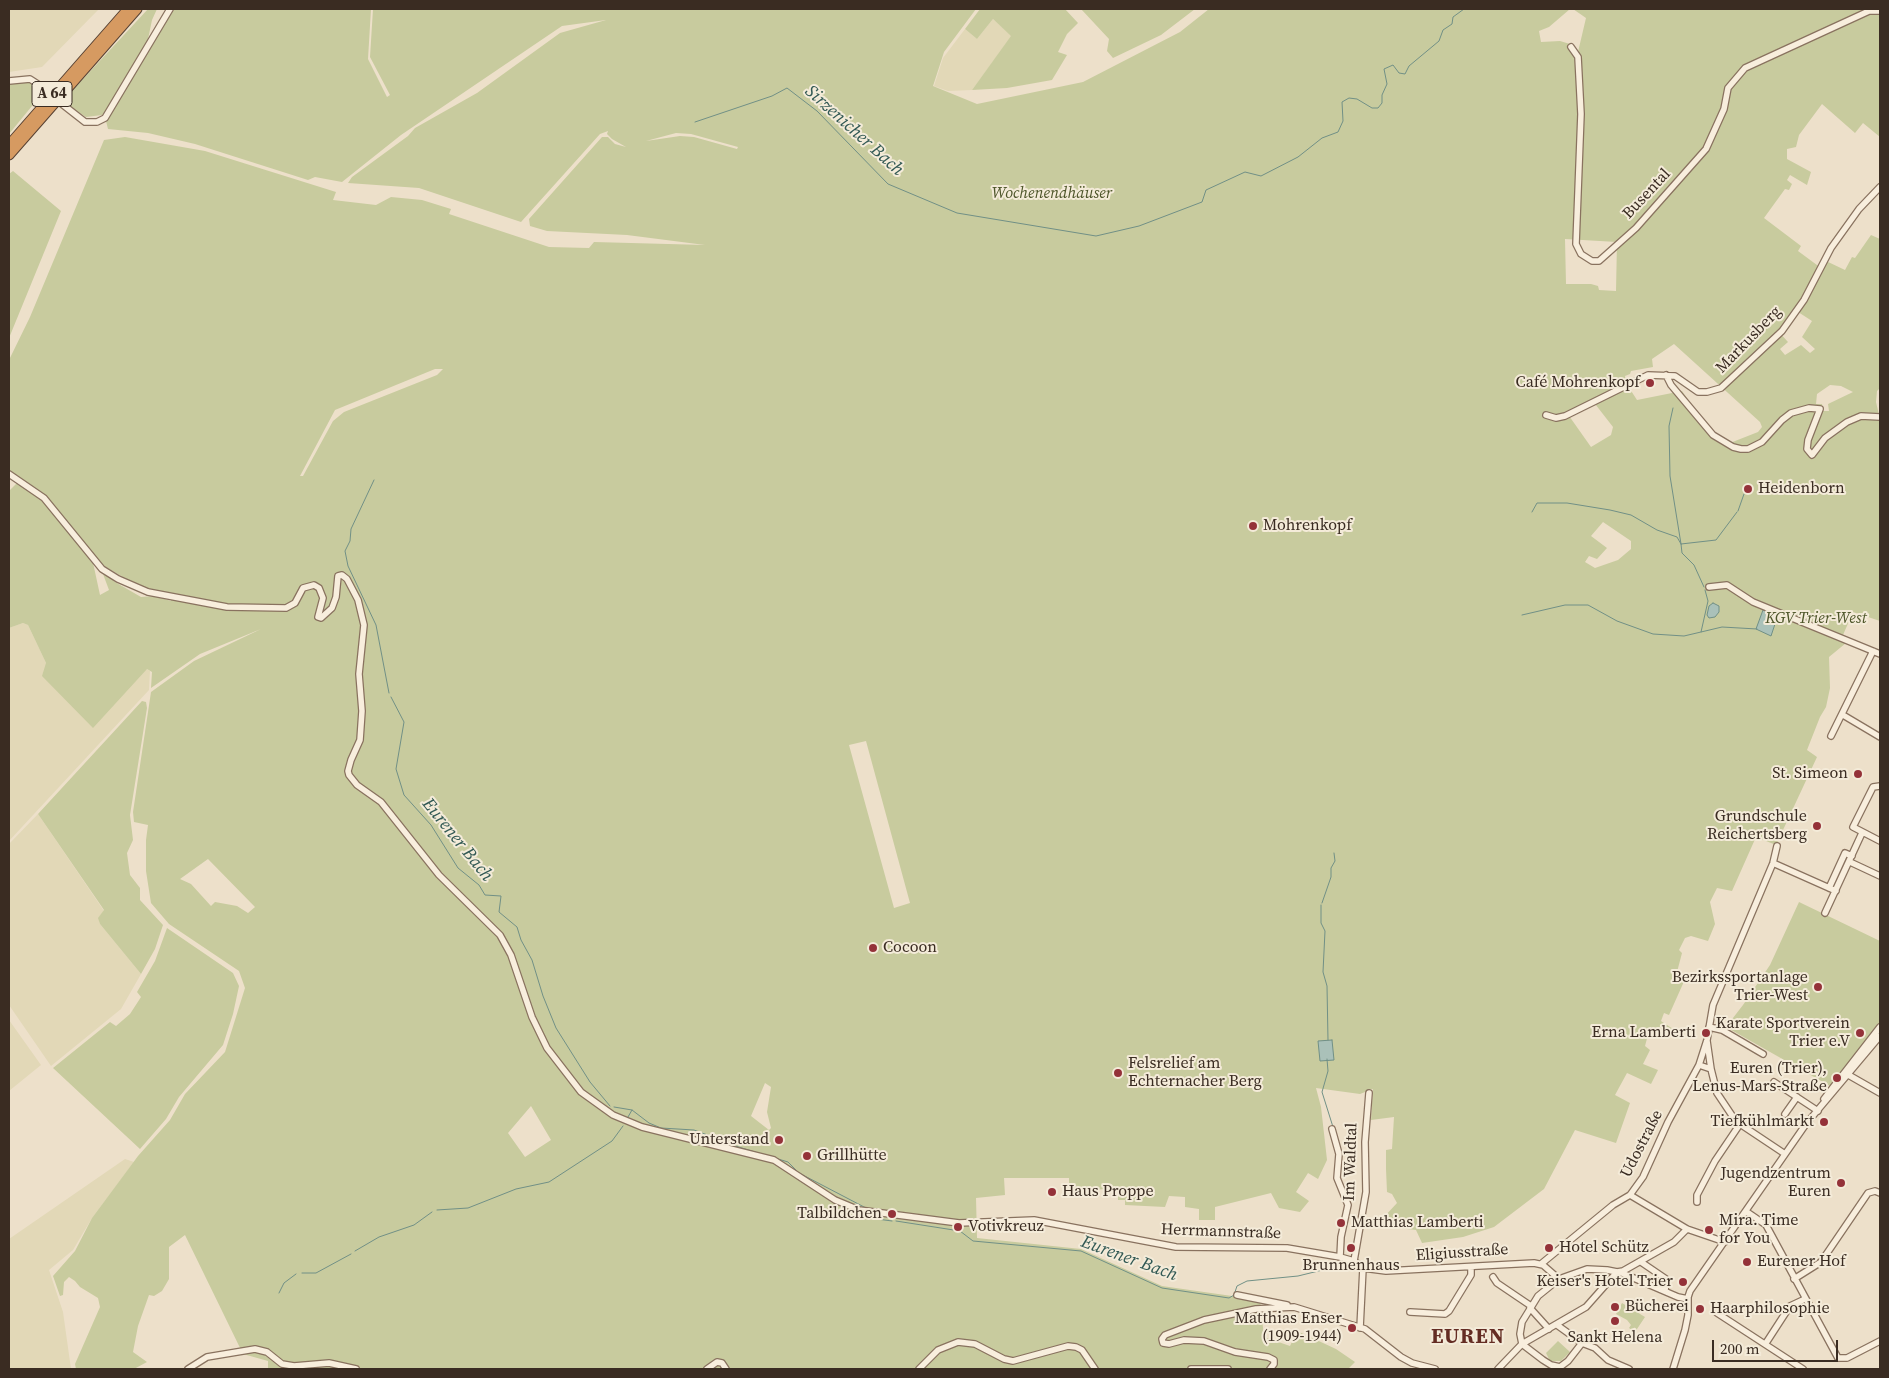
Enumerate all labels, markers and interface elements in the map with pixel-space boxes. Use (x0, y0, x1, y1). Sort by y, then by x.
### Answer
water label: Sirzenicher Bach (800, 81, 908, 181)
road number: A 64 (32, 82, 72, 106)
street label: Busental (1619, 165, 1675, 223)
park label: Wochenendhäuser (992, 184, 1112, 204)
street label: Markusberg (1712, 302, 1786, 378)
place label: Café Mohrenkopf (1516, 373, 1640, 393)
marker: Café Mohrenkopf (1644, 377, 1656, 389)
place label: Heidenborn (1758, 479, 1845, 499)
marker: Heidenborn (1742, 483, 1754, 495)
place label: Mohrenkopf (1263, 516, 1352, 536)
marker: Mohrenkopf (1247, 520, 1259, 532)
park label: KGV Trier-West (1765, 609, 1867, 629)
place label: St. Simeon (1772, 764, 1848, 784)
marker: St. Simeon (1852, 768, 1864, 780)
water label: Eurener Bach (417, 794, 497, 886)
place label: Grundschule Reichertsberg (1707, 807, 1807, 845)
marker: Grundschule Reichertsberg (1811, 820, 1823, 832)
place label: Cocoon (883, 938, 937, 958)
marker: Cocoon (867, 942, 879, 954)
place label: Bezirkssportanlage Trier-West (1672, 968, 1808, 1006)
marker: Bezirkssportanlage Trier-West (1812, 981, 1824, 993)
place label: Karate Sportverein Trier e.V (1716, 1014, 1850, 1052)
place label: Erna Lamberti (1592, 1023, 1696, 1043)
marker: Erna Lamberti (1700, 1027, 1712, 1039)
marker: Karate Sportverein Trier e.V (1854, 1027, 1866, 1039)
place label: Felsrelief am Echternacher Berg (1128, 1054, 1262, 1092)
place label: Euren (Trier), Lenus-Mars-Straße (1692, 1059, 1827, 1097)
marker: Felsrelief am Echternacher Berg (1112, 1067, 1124, 1079)
marker: Euren (Trier), Lenus-Mars-Straße (1831, 1072, 1843, 1084)
street label: Udostraße (1617, 1107, 1667, 1181)
place label: Tiefkühlmarkt (1711, 1112, 1814, 1132)
marker: Tiefkühlmarkt (1818, 1116, 1830, 1128)
street label: Im Waldtal (1340, 1122, 1362, 1202)
place label: Unterstand (689, 1130, 769, 1150)
marker: Unterstand (773, 1134, 785, 1146)
place label: Grillhütte (817, 1146, 887, 1166)
marker: Grillhütte (801, 1150, 813, 1162)
place label: Jugendzentrum Euren (1720, 1164, 1831, 1202)
marker: Jugendzentrum Euren (1835, 1177, 1847, 1189)
place label: Haus Proppe (1062, 1182, 1154, 1202)
marker: Haus Proppe (1046, 1186, 1058, 1198)
place label: Talbildchen (797, 1204, 882, 1224)
marker: Talbildchen (886, 1208, 898, 1220)
place label: Mira. Time for You (1719, 1211, 1798, 1249)
place label: Matthias Lamberti (1351, 1213, 1483, 1233)
place label: Votivkreuz (968, 1217, 1044, 1237)
marker: Matthias Lamberti (1335, 1217, 1347, 1229)
street label: Herrmannstraße (1161, 1220, 1281, 1244)
marker: Votivkreuz (952, 1221, 964, 1233)
marker: Mira. Time for You (1703, 1224, 1715, 1236)
water label: Eurener Bach (1078, 1232, 1180, 1286)
place label: Hotel Schütz (1559, 1238, 1649, 1258)
street label: Eligiusstraße (1415, 1240, 1509, 1266)
marker: Brunnenhaus (1345, 1242, 1357, 1254)
marker: Hotel Schütz (1543, 1242, 1555, 1254)
place label: Eurener Hof (1757, 1252, 1846, 1272)
place label: Brunnenhaus (1302, 1256, 1400, 1276)
marker: Eurener Hof (1741, 1256, 1753, 1268)
place label: Keiser's Hotel Trier (1536, 1272, 1673, 1292)
marker: Keiser's Hotel Trier (1677, 1276, 1689, 1288)
place label: Bücherei (1625, 1297, 1689, 1317)
place label: Haarphilosophie (1710, 1299, 1830, 1319)
marker: Bücherei (1609, 1301, 1621, 1313)
marker: Haarphilosophie (1694, 1303, 1706, 1315)
place label: Matthias Enser (1909-1944) (1235, 1309, 1342, 1347)
marker: Sankt Helena (1609, 1315, 1621, 1327)
marker: Matthias Enser (1909-1944) (1346, 1322, 1358, 1334)
district label: EUREN (1430, 1325, 1506, 1351)
place label: Sankt Helena (1568, 1328, 1662, 1348)
scale bar (1714, 1330, 1840, 1362)
text: 200 m (1720, 1338, 1760, 1359)

